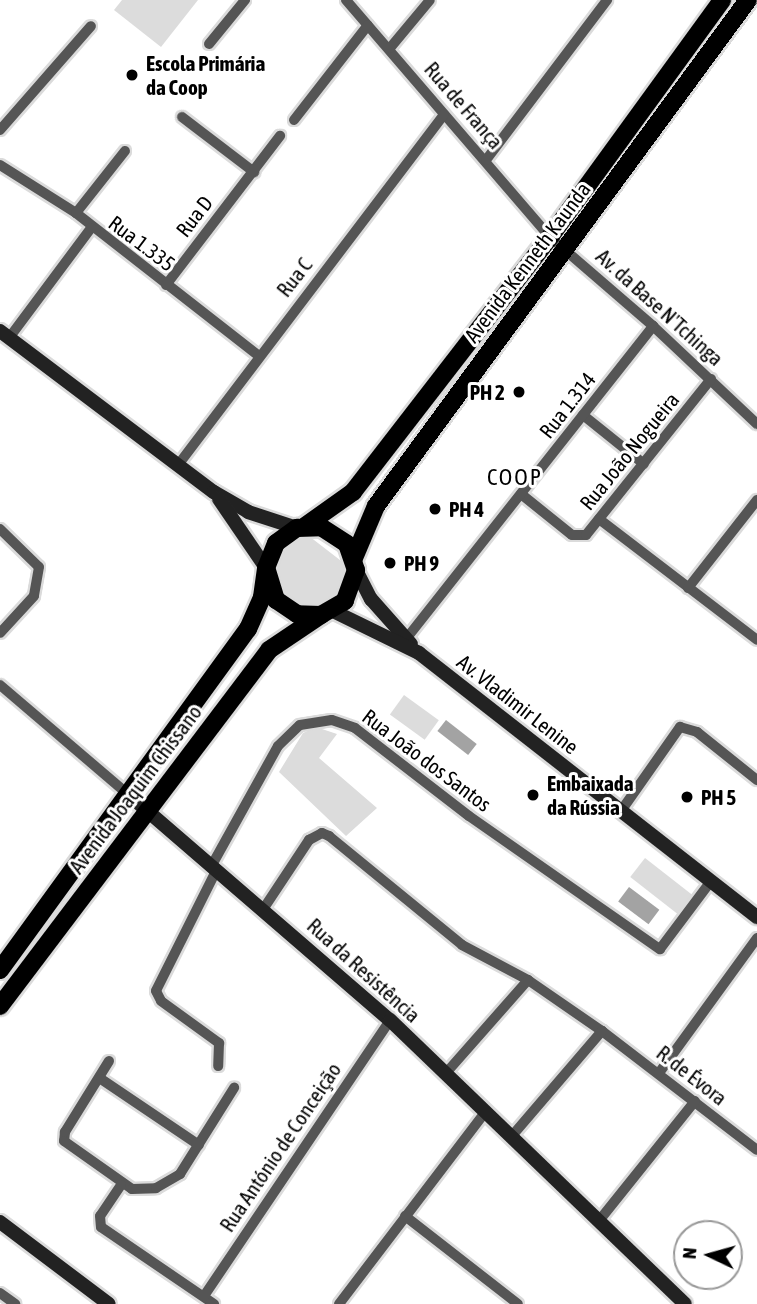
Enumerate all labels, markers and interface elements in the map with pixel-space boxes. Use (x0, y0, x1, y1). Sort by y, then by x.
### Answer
place label: Escola Primária da Coop (146, 50, 265, 100)
street label: Rua de França (419, 56, 509, 154)
marker: Escola Primária da Coop (124, 67, 140, 83)
street label: Avenida Kenneth Kaunda (459, 177, 595, 347)
street label: Rua D (170, 190, 218, 242)
street label: Rua 1.335 (104, 210, 180, 276)
street label: Av. da Base N'Tchinga (591, 243, 729, 371)
street label: Rua C (271, 252, 317, 302)
street label: Rua 1.314 (534, 367, 600, 443)
place label: PH 2 (470, 379, 505, 405)
marker: PH 2 (511, 384, 527, 400)
street label: Rua João Nogueira (574, 387, 684, 515)
district label: COOP (487, 463, 543, 491)
place label: PH 4 (449, 496, 484, 522)
marker: PH 4 (427, 501, 443, 517)
place label: PH 9 (404, 550, 439, 576)
marker: PH 9 (382, 555, 398, 571)
street label: Av. Vladimir Lenine (452, 649, 584, 759)
street label: Avenida Joaquim Chissano (63, 700, 207, 878)
street label: Rua João dos Santos (358, 703, 496, 817)
place label: Embaixada da Rússia (547, 770, 634, 820)
place label: PH 5 (701, 784, 736, 810)
marker: Embaixada da Rússia (525, 787, 541, 803)
marker: PH 5 (679, 789, 695, 805)
street label: Rua da Resistência (302, 913, 426, 1027)
street label: R. de Évora (652, 1040, 732, 1110)
street label: Rua António de Conceição (214, 1058, 346, 1236)
north arrow (673, 1220, 743, 1290)
text: N (678, 1247, 701, 1260)

